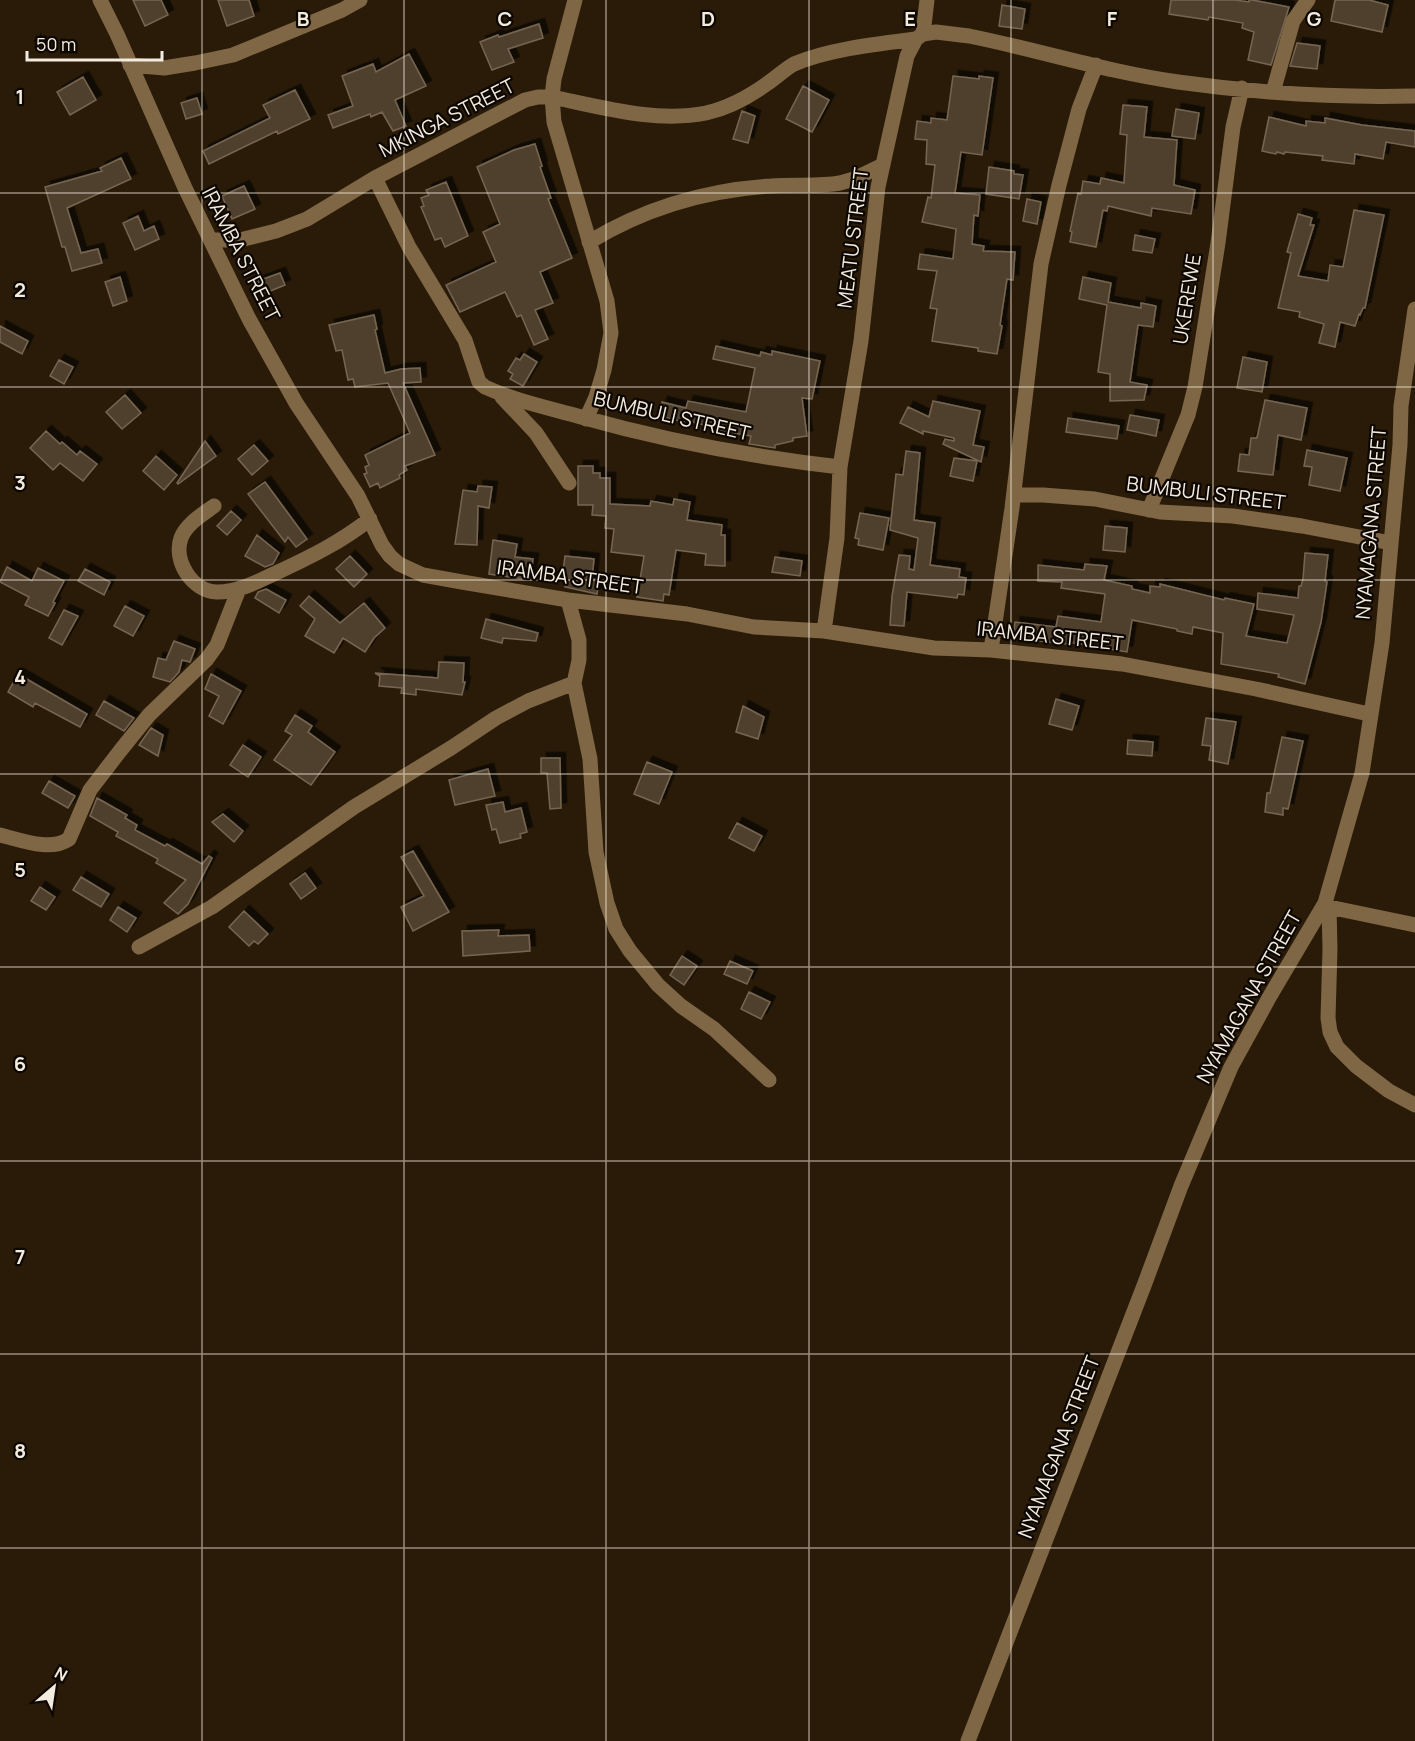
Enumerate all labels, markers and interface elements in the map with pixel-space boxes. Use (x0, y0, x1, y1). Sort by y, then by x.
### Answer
text: B (297, 5, 310, 32)
text: C (498, 5, 512, 32)
text: D (701, 5, 715, 32)
text: E (904, 5, 916, 32)
text: F (1107, 5, 1118, 32)
text: G (1307, 5, 1322, 32)
scale bar (27, 24, 162, 62)
text: 50 m (36, 32, 76, 56)
street label: MKINGA STREET (374, 72, 519, 163)
text: 1 (16, 83, 24, 110)
street label: MEATU STREET (830, 166, 875, 310)
street label: IRAMBA STREET (196, 182, 287, 326)
street label: UKEREWE (1166, 252, 1207, 346)
text: 2 (14, 276, 26, 303)
street label: BUMBULI STREET (591, 384, 753, 447)
street label: NYAMAGANA STREET (1349, 425, 1392, 621)
text: 3 (14, 469, 26, 496)
street label: BUMBULI STREET (1125, 469, 1287, 516)
street label: IRAMBA STREET (495, 553, 645, 600)
street label: IRAMBA STREET (975, 614, 1125, 657)
text: 4 (14, 663, 26, 690)
text: 5 (14, 856, 26, 883)
street label: NYAMAGANA STREET (1190, 906, 1307, 1088)
text: 6 (14, 1050, 26, 1077)
text: 7 (15, 1243, 25, 1270)
street label: NYAMAGANA STREET (1011, 1352, 1106, 1542)
text: 8 (14, 1437, 26, 1464)
north arrow (24, 1657, 84, 1717)
text: N (51, 1661, 72, 1686)

